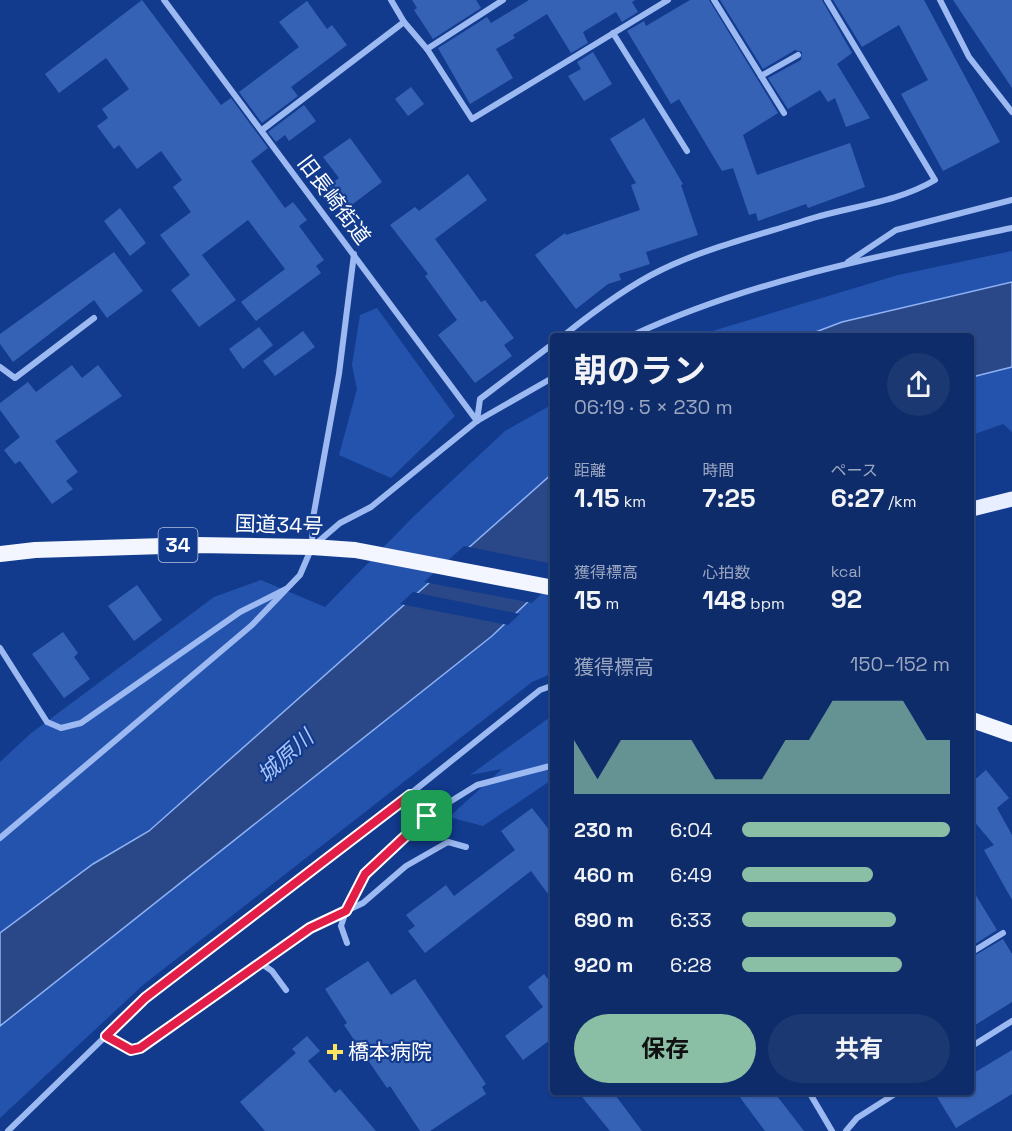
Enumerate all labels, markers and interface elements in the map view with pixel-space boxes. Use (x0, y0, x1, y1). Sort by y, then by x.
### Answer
street label: 旧長崎街道 (292, 150, 377, 250)
text: 朝のラン (574, 350, 706, 392)
button: share (887, 353, 950, 416)
text: 06:19 · 5 × 230 m (574, 394, 733, 420)
text: 距離 (574, 460, 606, 481)
text: 時間 (702, 460, 734, 481)
text: ペース (831, 460, 878, 481)
text: 1.15 (574, 481, 620, 515)
text: 7:25 (702, 481, 756, 515)
text: 6:27 (831, 481, 884, 515)
text: km (620, 491, 646, 512)
text: /km (884, 491, 916, 512)
street label: 国道34号 (234, 509, 324, 540)
road number: 34 (158, 528, 198, 562)
text: kcal (831, 561, 862, 582)
text: 獲得標高 (574, 562, 638, 583)
text: 心拍数 (702, 562, 750, 583)
text: 92 (831, 582, 862, 616)
text: 15 (574, 583, 601, 617)
text: 148 (702, 583, 746, 617)
text: m (601, 593, 619, 614)
text: bpm (746, 593, 785, 614)
text: 150–152 m (850, 651, 950, 677)
text: 獲得標高 (574, 654, 654, 680)
water label: 城原川 (251, 722, 320, 788)
pin (401, 790, 452, 841)
icon: arrive (410, 799, 443, 832)
text: 230 m (574, 817, 633, 843)
text: 6:04 (670, 817, 713, 843)
text: 460 m (574, 862, 634, 888)
text: 6:49 (670, 862, 712, 888)
text: 690 m (574, 907, 634, 933)
text: 6:33 (670, 907, 711, 933)
text: 920 m (574, 952, 633, 978)
text: 6:28 (670, 952, 712, 978)
button: 保存 (574, 1014, 756, 1083)
button: 共有 (768, 1014, 950, 1083)
place label: 橋本病院 (348, 1038, 432, 1065)
marker: 橋本病院 (326, 1043, 344, 1061)

